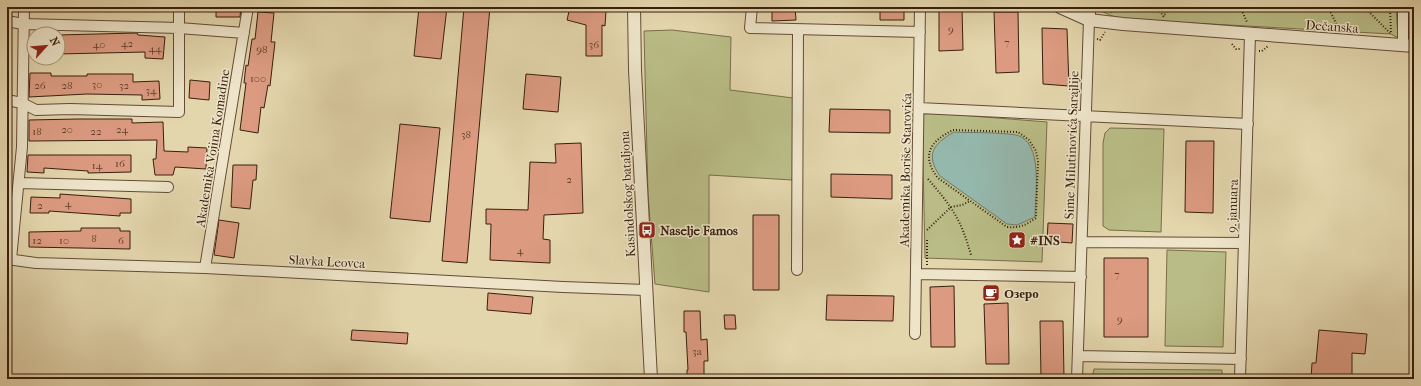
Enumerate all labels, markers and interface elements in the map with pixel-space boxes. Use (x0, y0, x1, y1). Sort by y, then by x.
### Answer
street label: Dečanska (1305, 17, 1360, 36)
house number: 9 (948, 23, 954, 36)
north arrow (26, 26, 66, 66)
text: N (47, 35, 62, 49)
house number: 7 (1004, 36, 1010, 49)
house number: 42 (121, 37, 133, 50)
house number: 40 (93, 38, 105, 51)
house number: 36 (589, 38, 599, 51)
house number: 44 (148, 42, 162, 55)
house number: 98 (256, 43, 268, 56)
street label: Akademika Vojina Komadine (192, 67, 232, 229)
street label: Sime Milutinovića Sarajlije (1061, 70, 1082, 220)
house number: 100 (250, 72, 266, 85)
house number: 30 (92, 78, 102, 91)
house number: 26 (34, 79, 46, 92)
house number: 28 (61, 79, 73, 92)
house number: 32 (119, 79, 129, 92)
house number: 34 (145, 84, 157, 97)
street label: Akademika Boriše Starovića (897, 92, 914, 248)
house number: 20 (61, 123, 73, 136)
house number: 24 (116, 123, 129, 136)
house number: 18 (32, 125, 42, 138)
house number: 22 (90, 125, 102, 138)
house number: 38 (461, 128, 471, 141)
street label: Kasindolskog bataljona (617, 129, 638, 258)
house number: 16 (115, 157, 125, 170)
house number: 14 (92, 159, 103, 172)
house number: 2 (566, 173, 572, 186)
street label: 9. januara (1224, 178, 1241, 233)
house number: 4 (65, 197, 72, 210)
house number: 2 (37, 199, 43, 212)
bus stop icon: Naselje Famos (637, 220, 657, 240)
place label: Naselje Famos (660, 223, 738, 238)
place icon: #INS (1007, 230, 1027, 250)
house number: 8 (91, 232, 97, 245)
place label: #INS (1030, 233, 1060, 248)
house number: 12 (32, 234, 42, 247)
house number: 10 (59, 234, 69, 247)
house number: 6 (118, 234, 124, 247)
house number: 4 (517, 244, 524, 257)
street label: Slavka Leovca (288, 252, 367, 271)
house number: 7 (1114, 268, 1120, 281)
cafe icon: Озеро (981, 283, 1001, 303)
place label: Озеро (1004, 286, 1039, 301)
house number: 9 (1117, 313, 1123, 326)
house number: 3a (692, 345, 703, 358)

